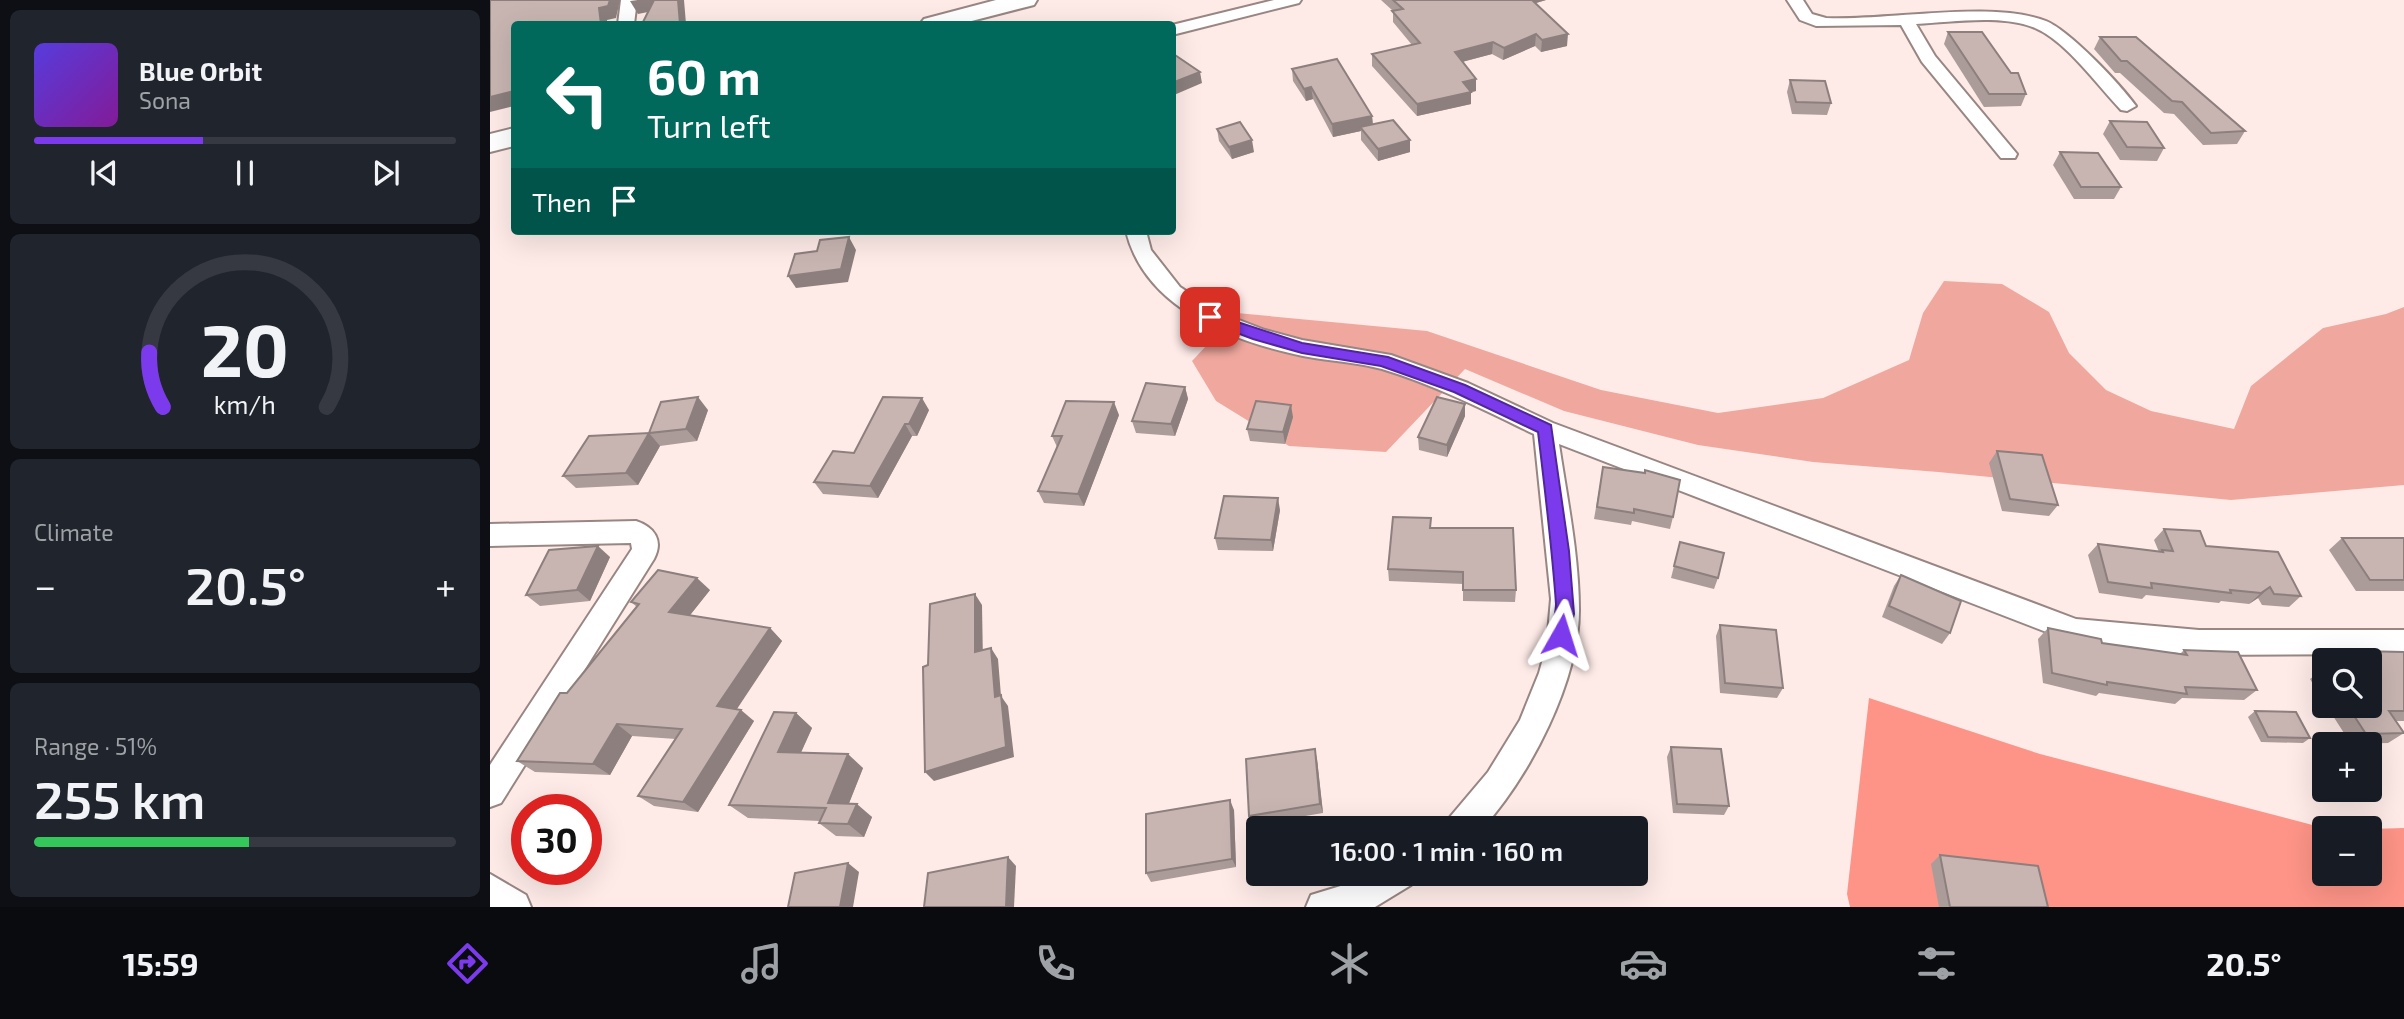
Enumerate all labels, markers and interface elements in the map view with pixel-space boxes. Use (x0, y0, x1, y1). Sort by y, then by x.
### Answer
text: 60 m (647, 46, 761, 105)
icon: left (532, 49, 623, 140)
text: Blue Orbit (139, 55, 262, 86)
text: Sona (139, 86, 191, 114)
text: Turn left (647, 106, 771, 144)
icon: previous (85, 154, 123, 192)
icon: pause (226, 154, 264, 192)
icon: next (367, 154, 405, 192)
icon: arrive (605, 182, 643, 220)
text: Then (532, 186, 591, 217)
pin (1180, 287, 1240, 347)
icon: arrive (1191, 298, 1229, 336)
text: 20 (201, 305, 289, 393)
text: km/h (214, 389, 276, 419)
text: Climate (34, 518, 114, 546)
text: 20.5° (185, 553, 306, 615)
text: − (34, 562, 56, 608)
text: + (435, 562, 456, 608)
position arrow (1524, 598, 1598, 672)
map controls (2312, 648, 2382, 886)
button: search (2312, 648, 2382, 718)
text: Range · 51% (34, 732, 157, 760)
button: + (2312, 732, 2382, 802)
text: 255 km (34, 767, 206, 829)
speed limit sign: 30 (511, 794, 602, 885)
button: − (2312, 816, 2382, 886)
text: 16:00 · 1 min · 160 m (1331, 835, 1563, 866)
icon: directions (443, 939, 492, 988)
icon: music (737, 939, 786, 988)
icon: phone (1031, 939, 1080, 988)
icon: climate (1325, 939, 1374, 988)
icon: car (1619, 939, 1668, 988)
icon: filters (1912, 939, 1961, 988)
text: 15:59 (122, 944, 199, 982)
text: 20.5° (2206, 944, 2282, 982)

